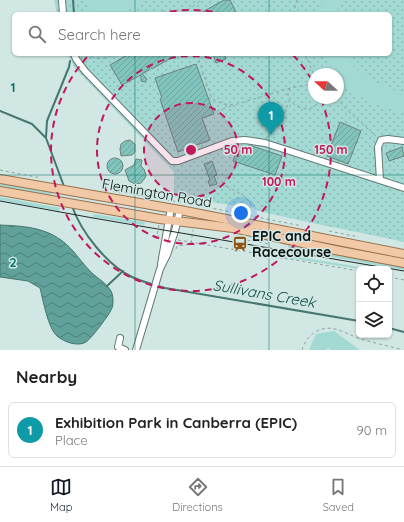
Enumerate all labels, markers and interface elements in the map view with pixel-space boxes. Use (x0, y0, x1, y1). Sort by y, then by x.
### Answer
search box (12, 12, 392, 56)
icon: search (26, 23, 48, 45)
text: Search here (58, 25, 141, 44)
north arrow (308, 68, 344, 104)
text: 1 (10, 79, 16, 95)
pin: 1 (258, 102, 284, 135)
text: 50 m (224, 142, 252, 157)
text: 150 m (314, 142, 348, 157)
centre of rings (184, 143, 198, 157)
street label: Flemington Road (101, 174, 213, 212)
text: 100 m (262, 174, 296, 189)
your location (231, 203, 251, 223)
place label: EPIC and Racecourse (252, 227, 331, 261)
station icon: EPIC and Racecourse (231, 235, 249, 253)
text: 2 (9, 254, 17, 270)
map controls (356, 266, 392, 338)
button: locate (356, 266, 392, 302)
water label: Sullivans Creek (211, 275, 319, 312)
button: layers (356, 302, 392, 338)
text: Nearby (16, 366, 77, 387)
text: Exhibition Park in Canberra (EPIC) (55, 413, 297, 432)
text: 1 (27, 422, 33, 438)
text: 90 m (357, 422, 387, 438)
text: Place (55, 432, 88, 448)
tab: Map (50, 476, 72, 514)
tab: Directions (172, 476, 223, 514)
tab: Saved (323, 476, 354, 514)

